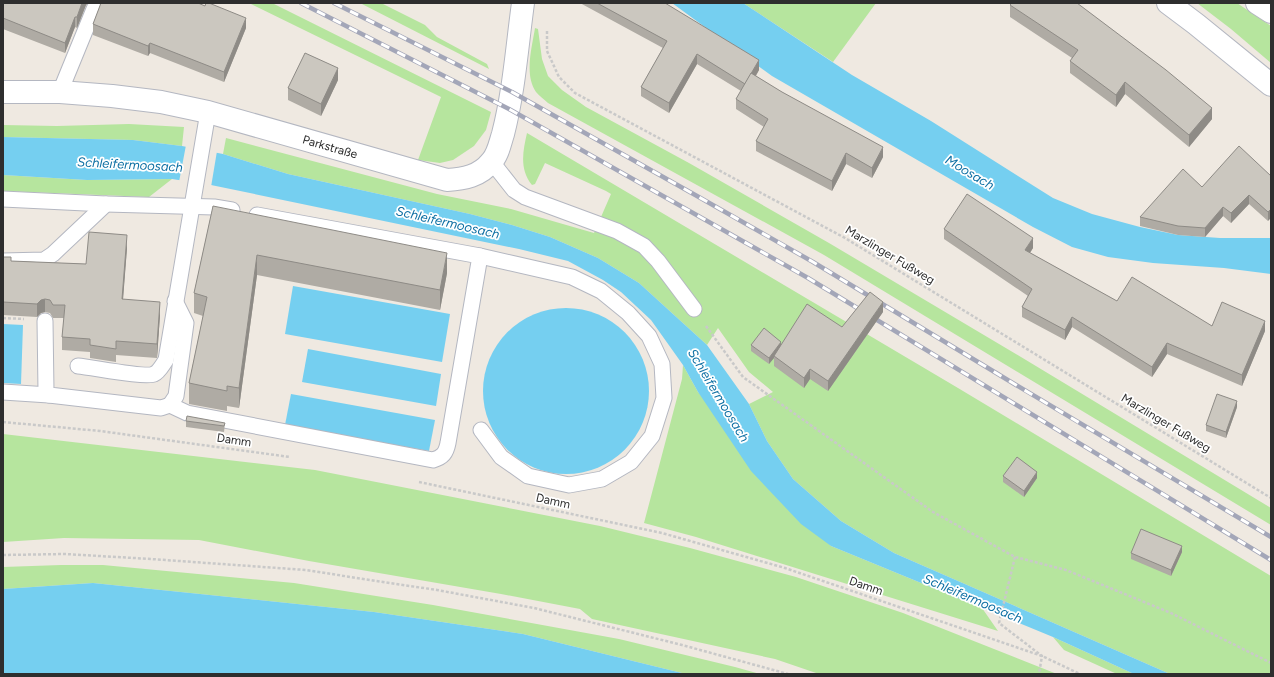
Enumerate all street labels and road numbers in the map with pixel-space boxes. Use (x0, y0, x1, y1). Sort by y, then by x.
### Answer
street label: Parkstraße (301, 132, 359, 162)
street label: Marzlinger Fußweg (843, 223, 937, 287)
street label: Marzlinger Fußweg (1119, 391, 1213, 455)
street label: Damm (216, 431, 252, 449)
street label: Damm (535, 491, 571, 511)
street label: Damm (847, 574, 885, 598)

